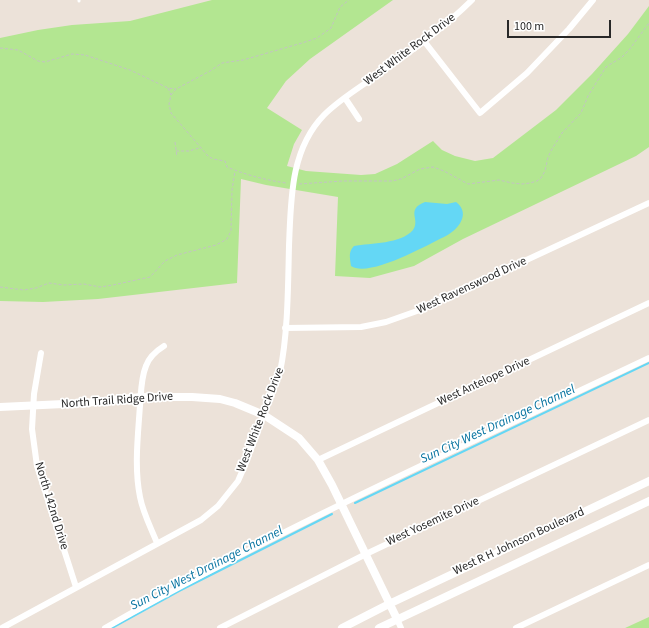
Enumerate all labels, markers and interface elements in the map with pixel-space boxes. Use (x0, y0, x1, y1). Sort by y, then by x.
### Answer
street label: West White Rock Drive (361, 11, 459, 89)
scale bar (509, 12, 613, 38)
text: 100 m (514, 18, 544, 35)
street label: West Ravenswood Drive (415, 254, 529, 318)
street label: West Antelope Drive (436, 354, 532, 410)
street label: West White Rock Drive (234, 366, 288, 474)
water label: Sun City West Drainage Channel (418, 382, 578, 468)
street label: North Trail Ridge Drive (60, 390, 174, 412)
street label: North 142nd Drive (31, 460, 71, 552)
street label: West Yosemite Drive (384, 494, 482, 550)
street label: West R H Johnson Boulevard (451, 505, 587, 579)
water label: Sun City West Drainage Channel (128, 524, 286, 614)

